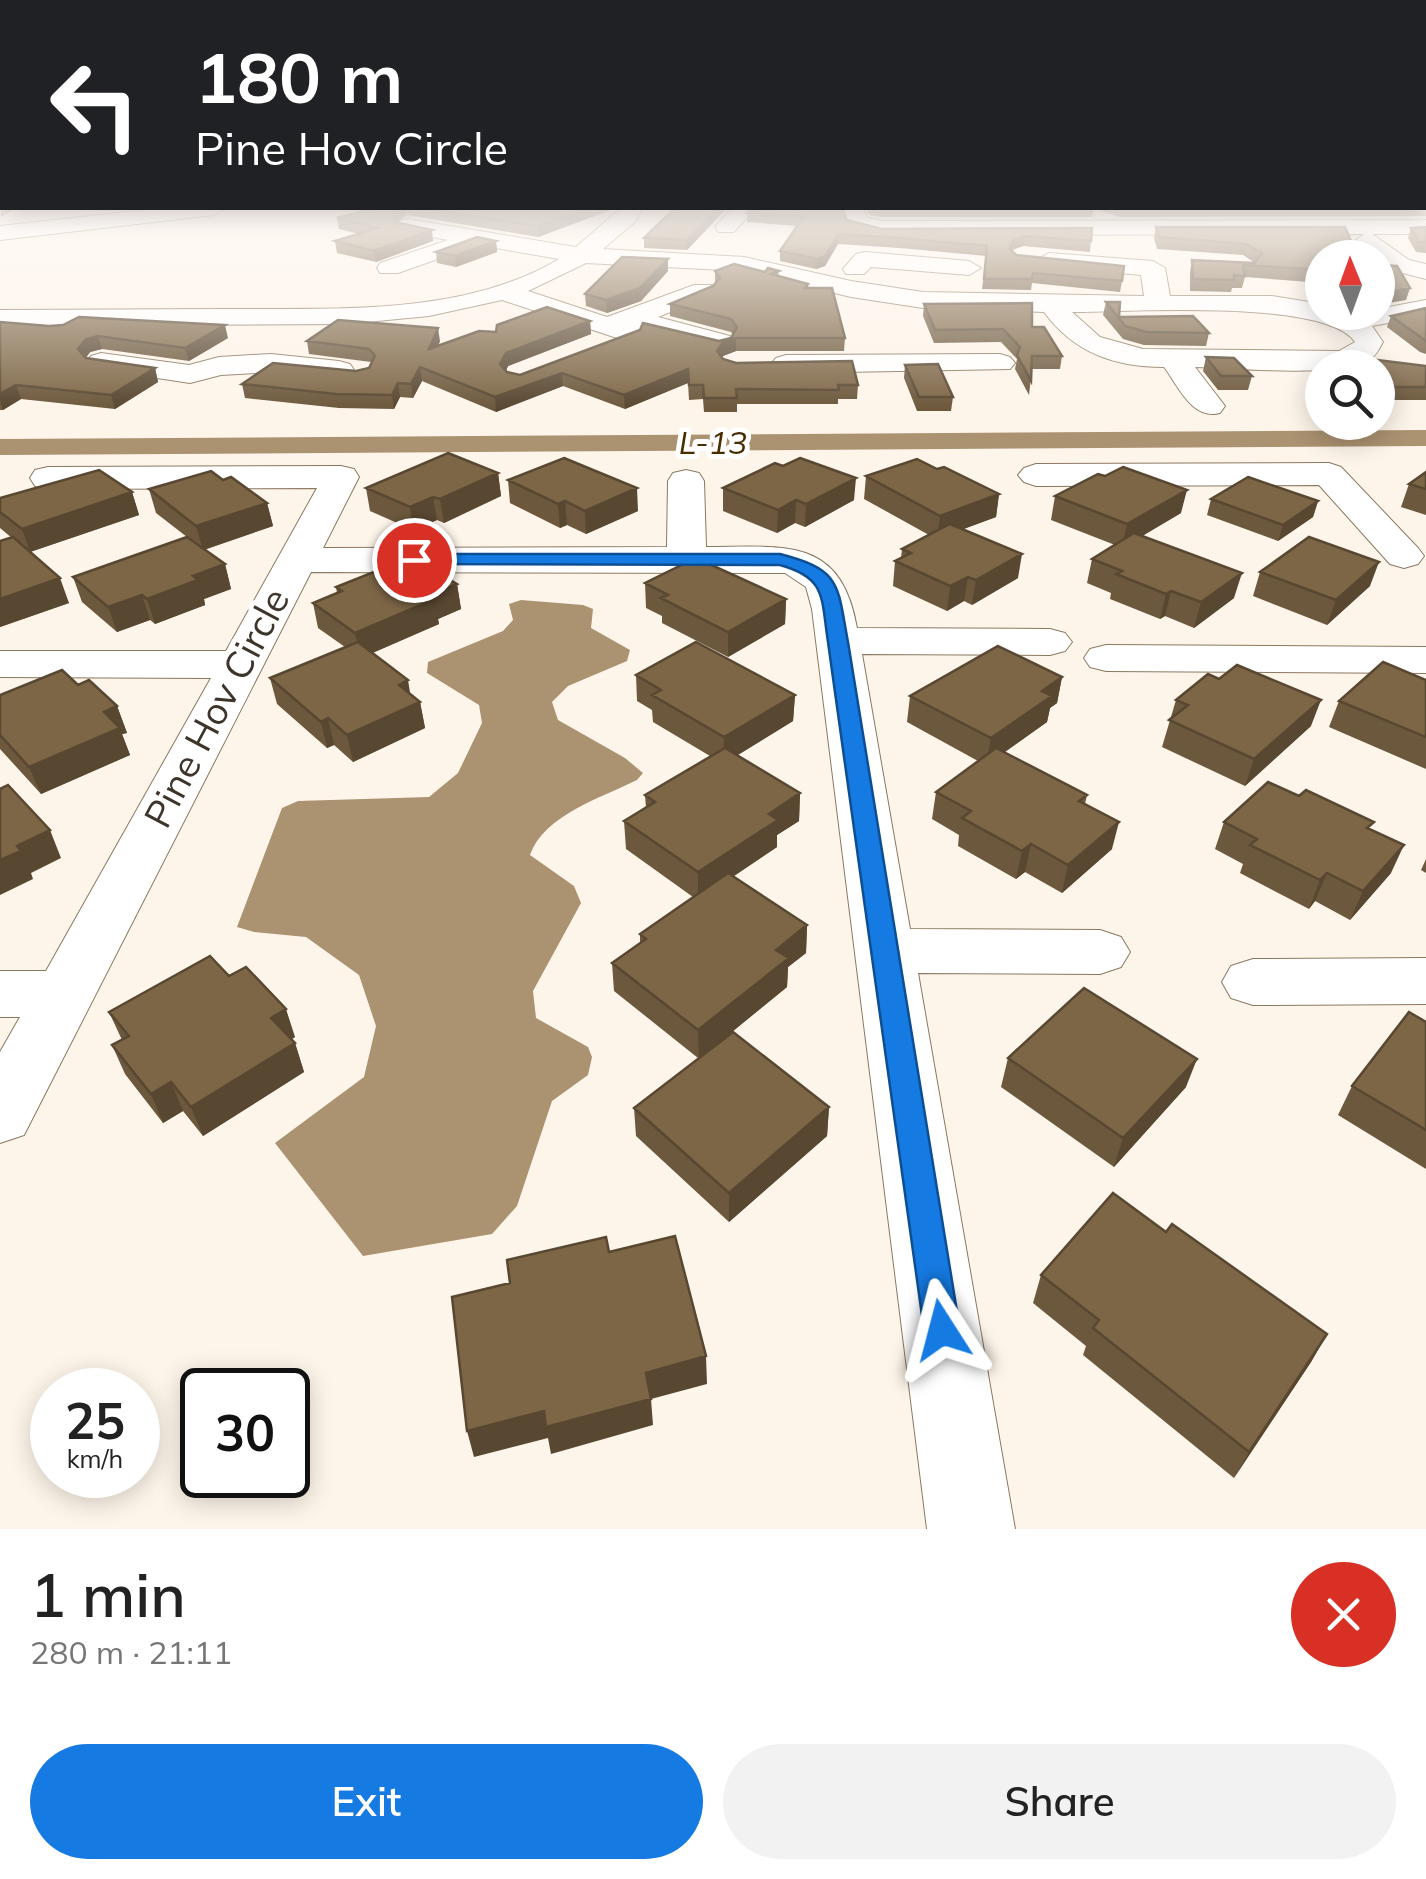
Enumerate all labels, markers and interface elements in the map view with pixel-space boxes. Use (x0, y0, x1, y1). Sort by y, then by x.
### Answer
text: 180 m (195, 33, 403, 121)
icon: left (30, 40, 160, 170)
text: Pine Hov Circle (195, 120, 508, 176)
north arrow (1305, 240, 1395, 330)
map controls (1305, 240, 1395, 440)
button: search (1305, 350, 1395, 440)
water label: L-13 (679, 422, 747, 462)
pin (372, 518, 457, 603)
icon: arrive (387, 533, 442, 588)
street label: Pine Hov Circle (133, 580, 299, 836)
position arrow (890, 1278, 994, 1382)
speed limit sign: 30 (180, 1368, 310, 1498)
text: 25 (65, 1389, 125, 1452)
text: km/h (67, 1443, 123, 1474)
text: 1 min (30, 1557, 186, 1632)
button: close (1291, 1562, 1396, 1667)
text: 280 m · 21:11 (30, 1632, 232, 1672)
button: Exit (30, 1744, 703, 1859)
button: Share (723, 1744, 1396, 1859)

